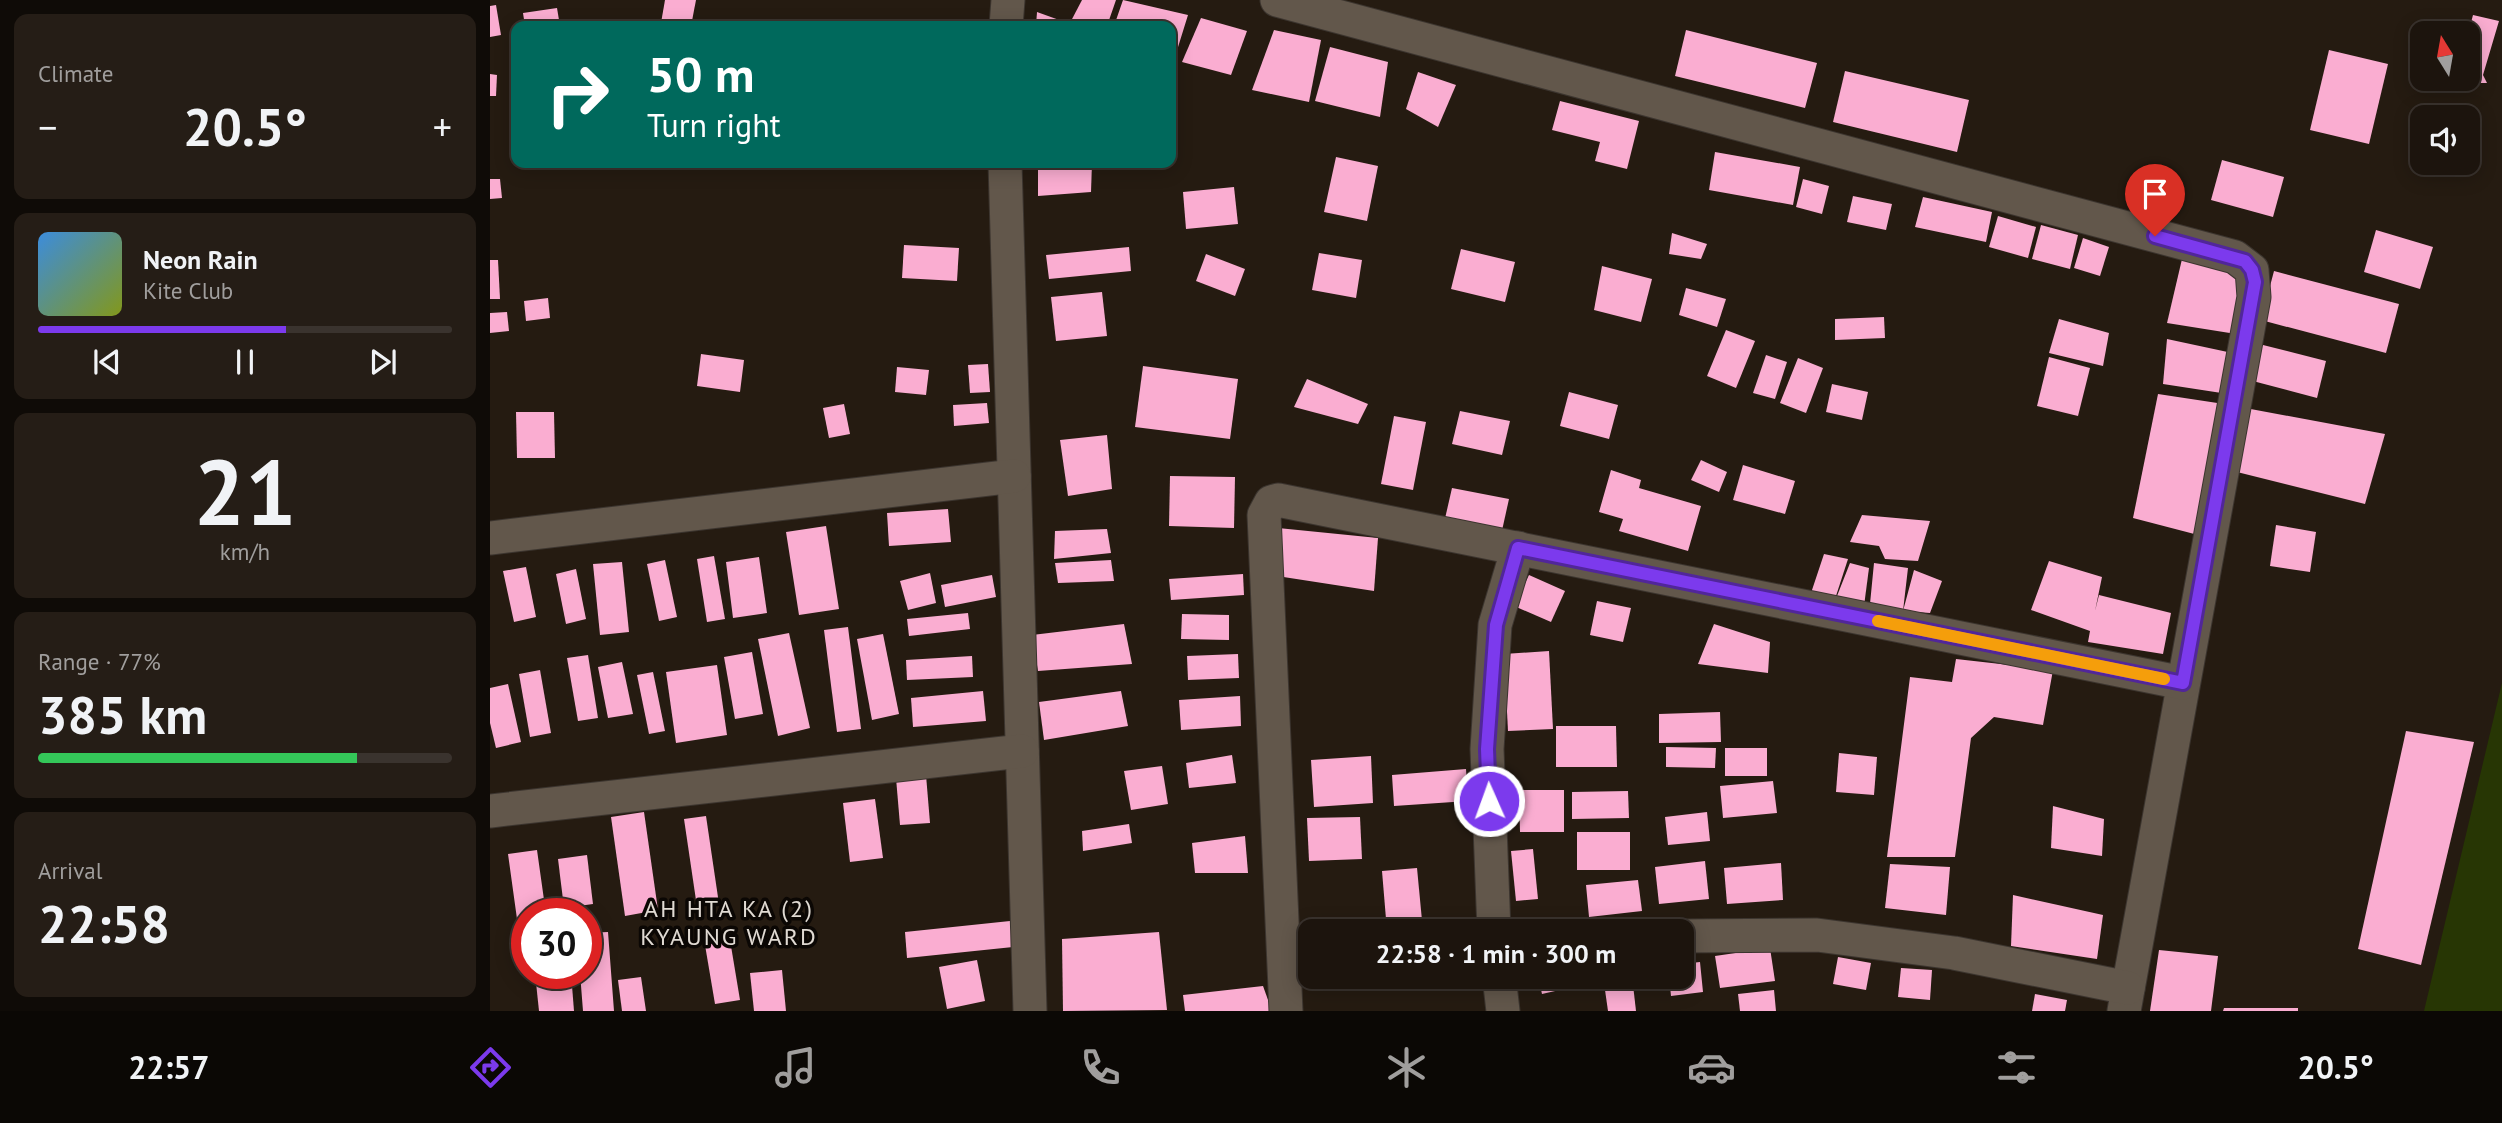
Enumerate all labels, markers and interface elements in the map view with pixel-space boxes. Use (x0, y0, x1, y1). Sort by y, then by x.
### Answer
north arrow (2410, 21, 2480, 91)
map controls (2410, 21, 2480, 175)
text: 50 m (647, 42, 754, 106)
icon: right (532, 49, 623, 140)
text: Climate (38, 59, 113, 88)
text: 20.5° (183, 93, 307, 160)
text: − (38, 102, 57, 151)
text: + (433, 102, 452, 151)
text: Turn right (647, 104, 781, 146)
button: sound (2410, 105, 2480, 175)
pin (2125, 164, 2185, 236)
icon: arrive (2136, 175, 2174, 213)
text: Neon Rain (143, 243, 258, 276)
text: Kite Club (143, 276, 233, 305)
icon: previous (88, 343, 126, 381)
icon: pause (226, 343, 264, 381)
icon: next (364, 343, 402, 381)
text: 21 (193, 432, 297, 550)
text: km/h (220, 537, 270, 566)
text: Range · 77% (38, 647, 161, 676)
text: 385 km (38, 681, 207, 748)
position arrow (1452, 764, 1526, 838)
text: Arrival (38, 856, 102, 885)
text: 22:58 (38, 890, 170, 957)
district label: AH HTA KA (2) KYAUNG WARD (640, 893, 818, 952)
speed limit sign: 30 (511, 898, 602, 989)
text: 22:58 · 1 min · 300 m (1376, 937, 1616, 970)
icon: directions (466, 1043, 515, 1092)
icon: music (771, 1043, 820, 1092)
icon: phone (1076, 1043, 1125, 1092)
icon: climate (1382, 1043, 1431, 1092)
icon: car (1687, 1043, 1736, 1092)
icon: filters (1992, 1043, 2041, 1092)
text: 22:57 (128, 1046, 209, 1088)
text: 20.5° (2298, 1046, 2374, 1088)

